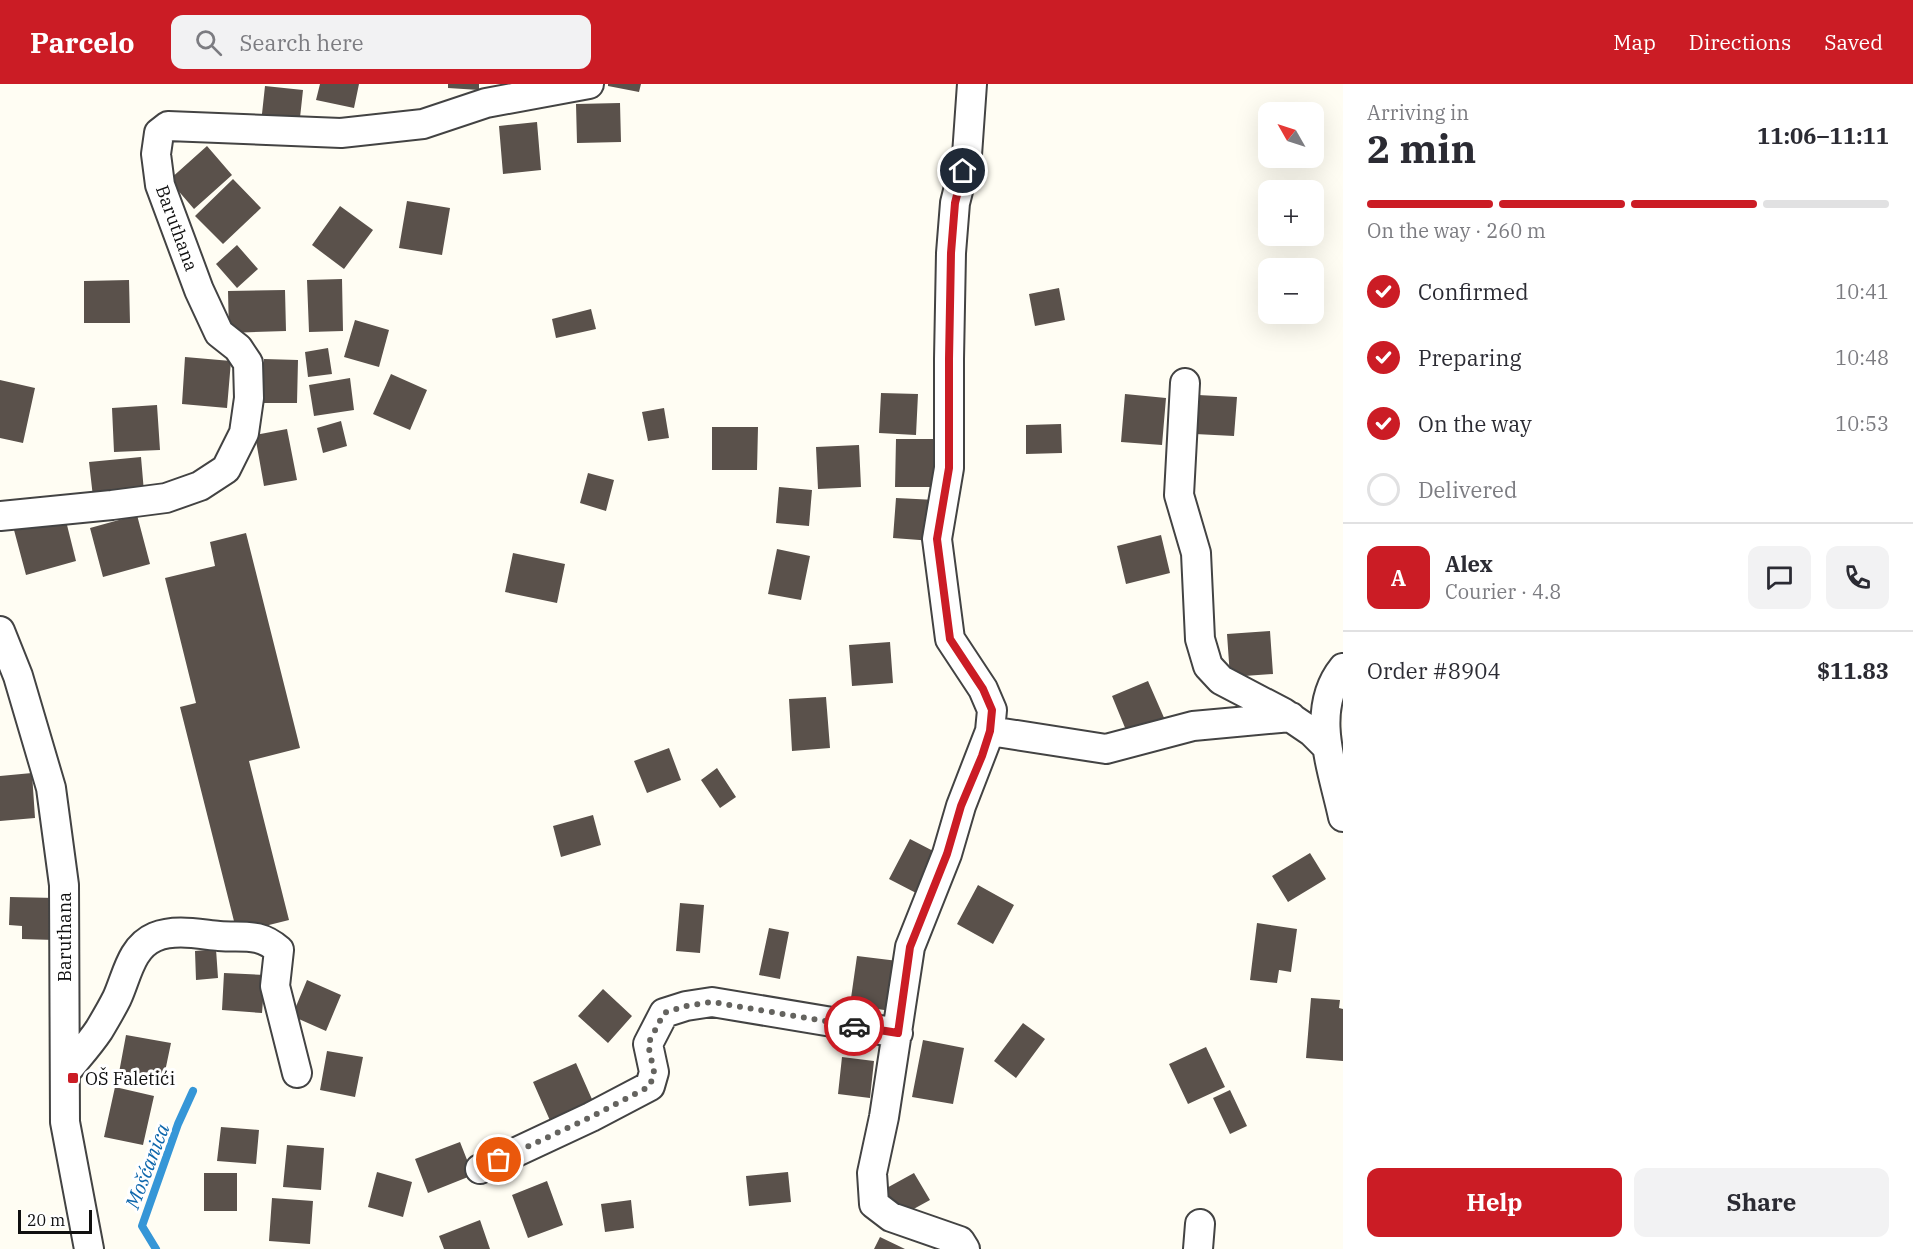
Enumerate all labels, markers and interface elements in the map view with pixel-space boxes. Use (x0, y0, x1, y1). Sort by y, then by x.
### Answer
search box (171, 15, 591, 69)
text: Parcelo (30, 24, 135, 61)
icon: search (192, 26, 225, 59)
text: Search here (240, 28, 364, 57)
text: Map (1613, 28, 1656, 56)
text: Directions (1689, 28, 1791, 56)
text: Saved (1824, 28, 1883, 56)
text: Arriving in (1367, 99, 1469, 126)
north arrow (1258, 102, 1324, 168)
map controls (1258, 102, 1324, 324)
text: 11:06–11:11 (1757, 121, 1889, 150)
text: 2 min (1367, 123, 1476, 174)
pin (937, 145, 988, 196)
icon: home (946, 154, 979, 187)
button: + (1258, 180, 1324, 246)
street label: Baruthana (151, 182, 203, 274)
text: On the way · 260 m (1367, 217, 1546, 244)
button: − (1258, 258, 1324, 324)
icon: check (1367, 275, 1400, 308)
text: Confirmed (1418, 277, 1529, 306)
text: 10:41 (1835, 278, 1889, 305)
icon: check (1367, 341, 1400, 374)
text: Preparing (1418, 343, 1522, 372)
text: 10:48 (1835, 344, 1889, 371)
icon: check (1367, 407, 1400, 440)
text: On the way (1418, 409, 1532, 438)
text: 10:53 (1835, 410, 1889, 437)
text: Delivered (1418, 475, 1517, 504)
button: chat (1748, 546, 1811, 609)
button: phone (1826, 546, 1889, 609)
text: Alex (1445, 549, 1493, 578)
text: A (1391, 563, 1406, 592)
text: Courier · 4.8 (1445, 578, 1561, 605)
text: Order #8904 (1367, 656, 1501, 685)
text: $11.83 (1817, 656, 1889, 685)
street label: Baruthana (53, 892, 76, 982)
courier (824, 996, 884, 1056)
icon: car (838, 1010, 871, 1043)
place label: OŠ Faletići (85, 1066, 175, 1090)
marker: OŠ Faletići (66, 1071, 80, 1085)
water label: Mošćanica (118, 1119, 176, 1213)
pin (473, 1134, 524, 1185)
icon: bag (482, 1143, 515, 1176)
button: Help (1367, 1168, 1622, 1237)
button: Share (1634, 1168, 1889, 1237)
scale bar (18, 1207, 92, 1234)
text: 20 m (27, 1210, 65, 1230)

